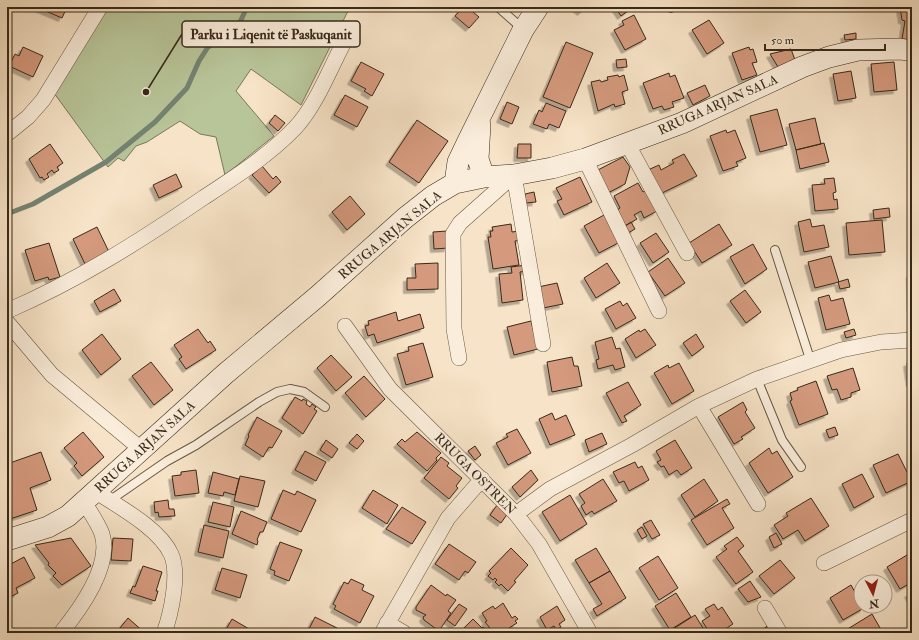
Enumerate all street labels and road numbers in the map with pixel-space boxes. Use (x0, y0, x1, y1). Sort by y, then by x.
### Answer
street label: RRUGA ARJAN SALA (656, 71, 781, 139)
street label: RRUGA ARJAN SALA (335, 187, 445, 283)
street label: RRUGA ARJAN SALA (91, 397, 199, 496)
street label: RRUGA OSTREN (431, 430, 519, 518)

